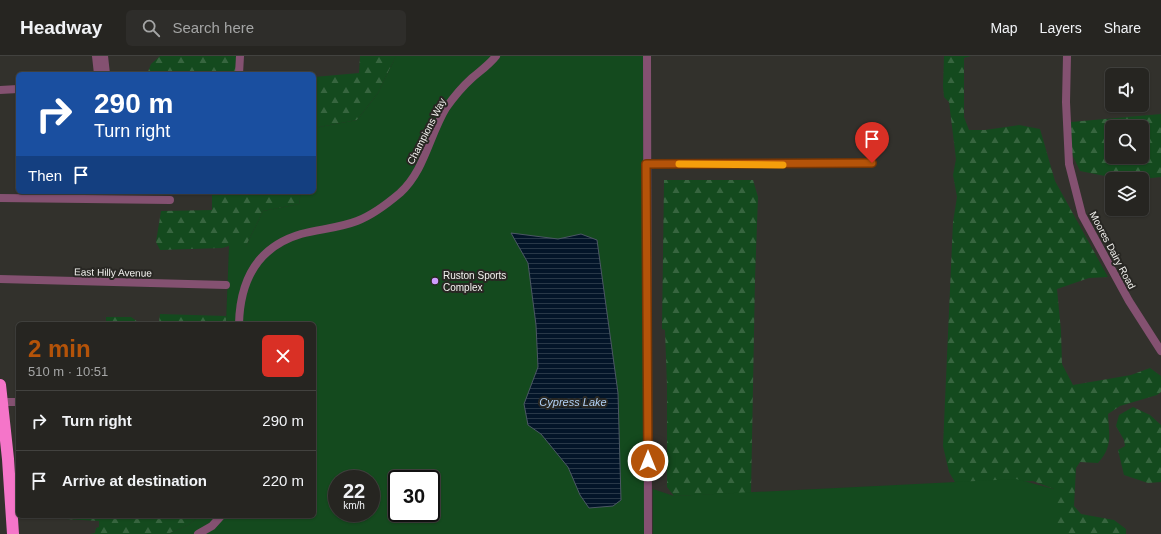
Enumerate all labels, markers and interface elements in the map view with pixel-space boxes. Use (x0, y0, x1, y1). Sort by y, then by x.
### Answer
search box (126, 10, 406, 46)
text: Headway (20, 17, 102, 38)
icon: search (140, 17, 162, 39)
text: Search here (172, 19, 254, 36)
text: Map (990, 20, 1018, 36)
text: Layers (1040, 20, 1082, 36)
text: Share (1104, 20, 1141, 36)
map controls (1105, 68, 1149, 216)
button: sound (1105, 68, 1149, 112)
icon: right (28, 88, 80, 140)
text: 290 m (94, 88, 173, 119)
street label: Champions Way (405, 96, 448, 166)
button: search (1105, 120, 1149, 164)
text: Turn right (94, 121, 170, 141)
pin (855, 122, 889, 163)
icon: arrive (861, 128, 883, 150)
icon: arrive (70, 164, 92, 186)
text: Then (28, 167, 62, 184)
button: layers (1105, 172, 1149, 216)
street label: Moores Dairy Road (1087, 210, 1138, 291)
street label: East Hilly Avenue (74, 266, 152, 279)
place label: Ruston Sports Complex (443, 270, 506, 293)
marker: Ruston Sports Complex (430, 276, 440, 286)
text: 2 min (28, 335, 91, 362)
button: close (262, 335, 304, 377)
text: 510 m · 10:51 (28, 364, 108, 379)
water label: Cypress Lake (539, 396, 607, 408)
icon: right (28, 410, 50, 432)
text: Turn right (62, 412, 132, 429)
text: 290 m (262, 412, 304, 429)
position arrow (627, 440, 669, 482)
icon: arrive (28, 470, 50, 492)
speed limit sign: 30 (388, 470, 440, 522)
text: Arrive at destination (62, 472, 207, 489)
text: 220 m (262, 472, 304, 489)
text: 22 (343, 480, 365, 502)
text: km/h (343, 500, 365, 511)

